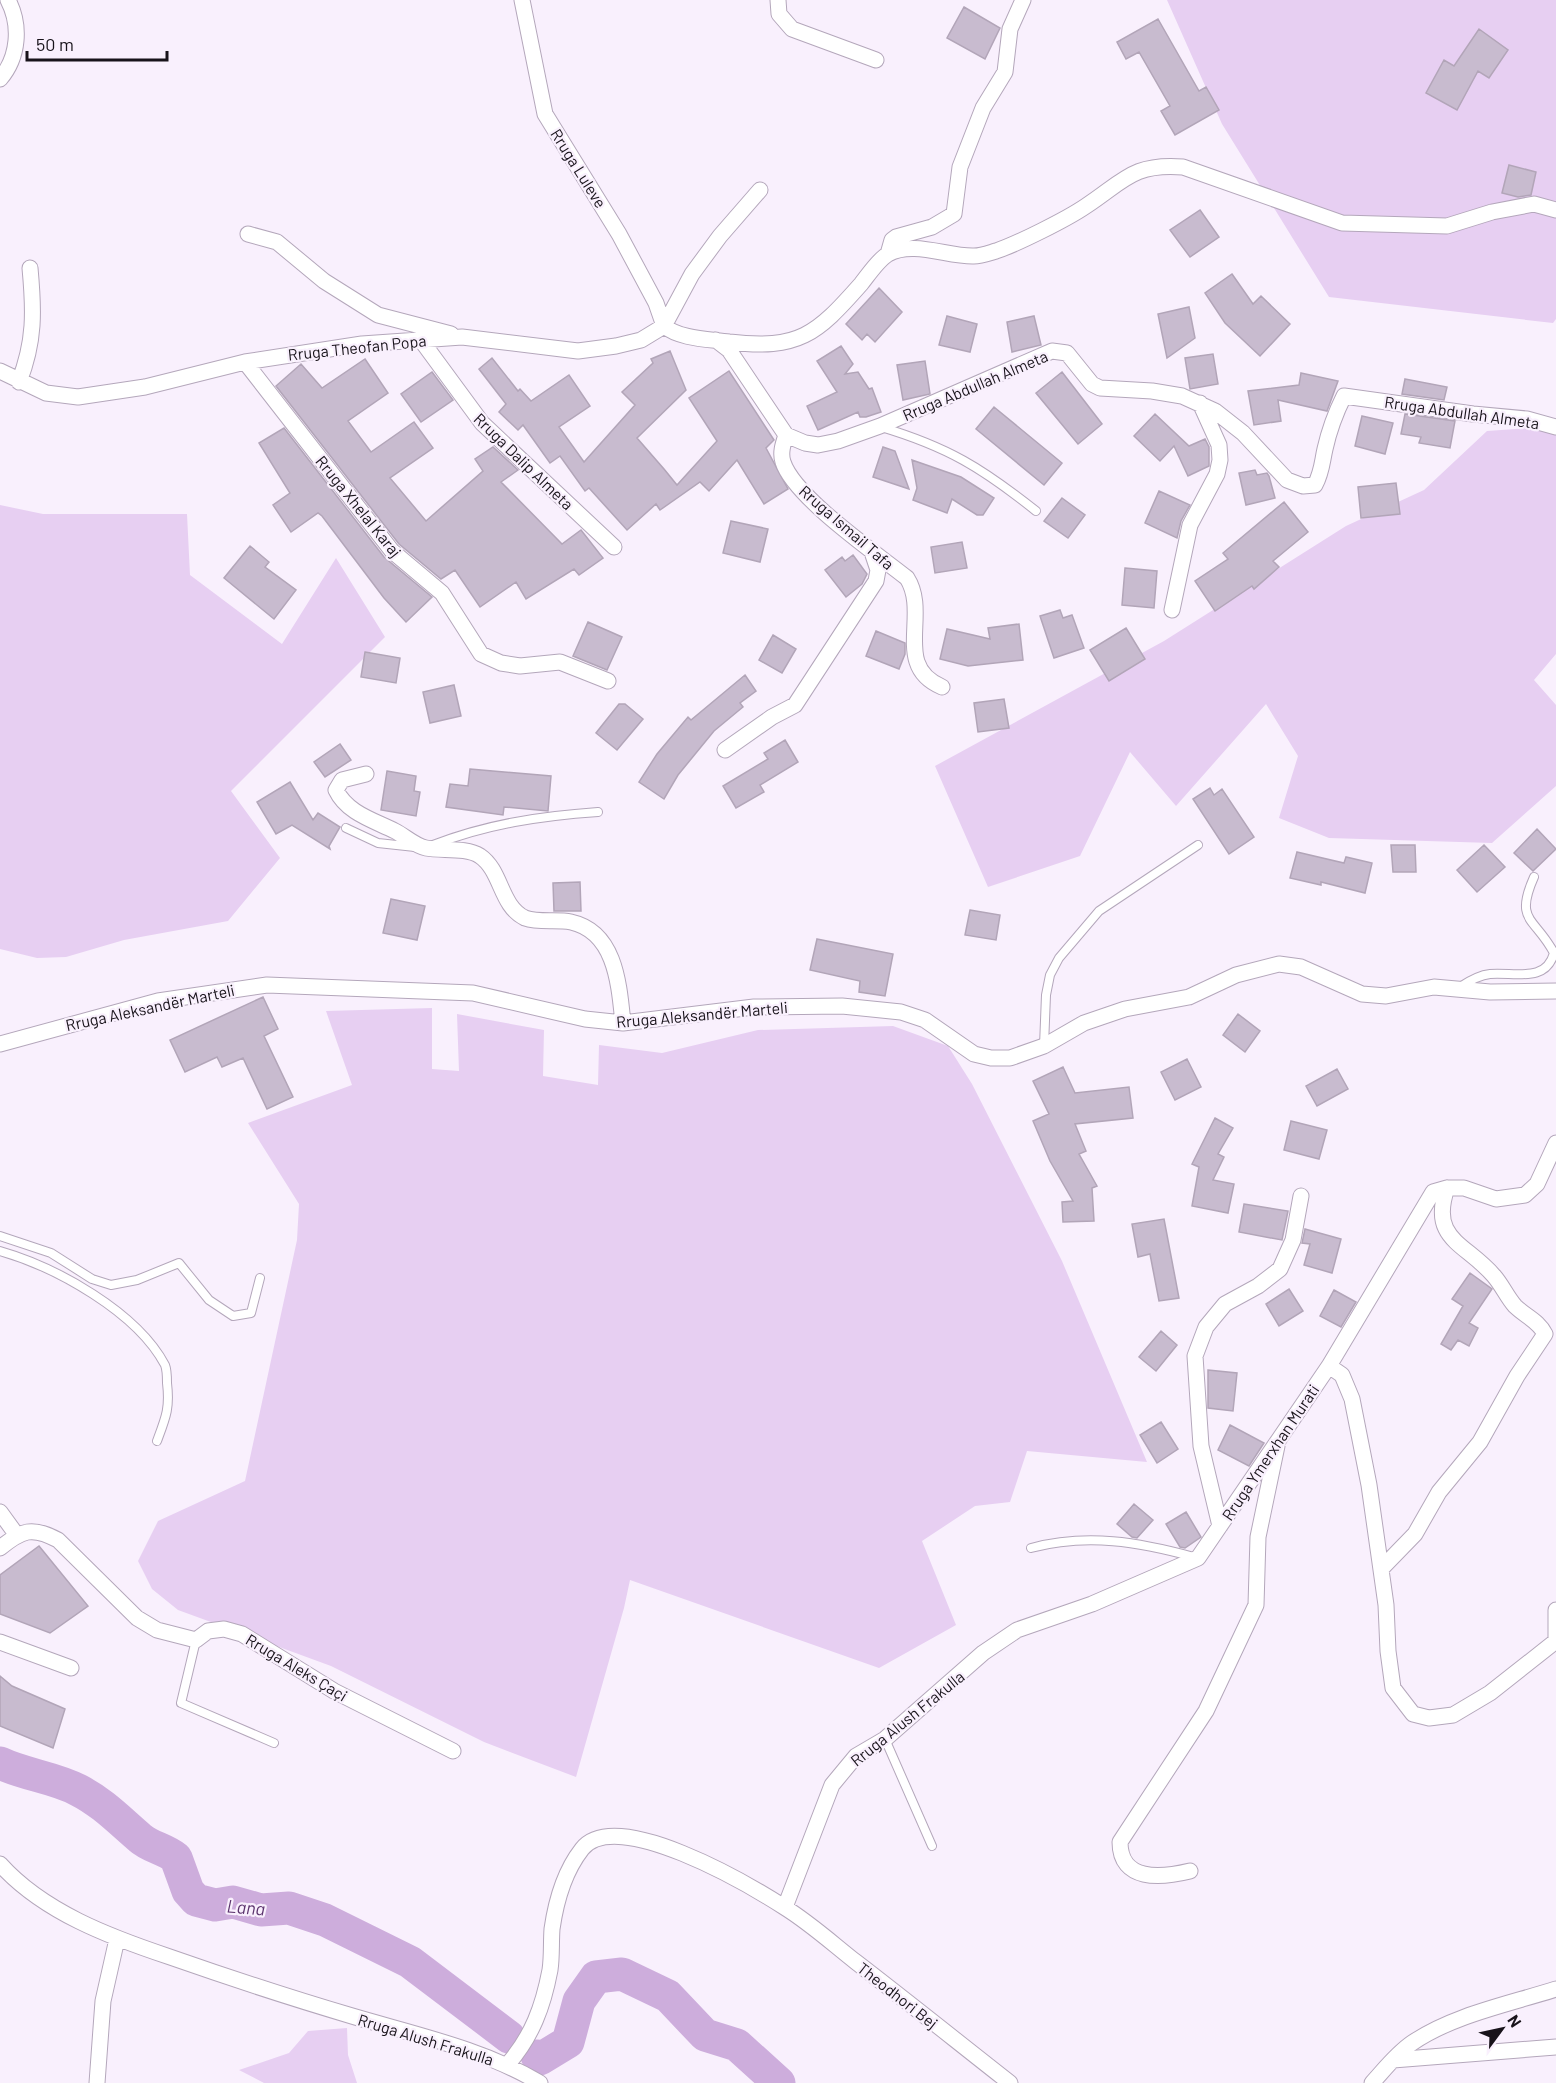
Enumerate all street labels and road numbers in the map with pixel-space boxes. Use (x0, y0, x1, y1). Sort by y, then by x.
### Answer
street label: Rruga Luleve (547, 125, 611, 211)
street label: Rruga Theofan Popa (287, 330, 427, 364)
street label: Rruga Abdullah Almeta (899, 346, 1051, 424)
street label: Rruga Abdullah Almeta (1383, 392, 1541, 432)
street label: Rruga Dalip Almeta (470, 409, 578, 513)
street label: Rruga Xhelal Karaj (312, 451, 406, 561)
street label: Rruga Ismail Tafa (796, 481, 898, 573)
street label: Rruga Aleksandër Marteli (64, 980, 236, 1034)
street label: Rruga Aleksandër Marteli (615, 997, 789, 1031)
street label: Rruga Ymerxhan Murati (1217, 1380, 1323, 1524)
street label: Rruga Aleks Çaçi (243, 1629, 351, 1705)
street label: Rruga Alush Frakulla (846, 1666, 968, 1770)
street label: Theodhori Bej (854, 1958, 942, 2032)
street label: Rruga Alush Frakulla (356, 2009, 496, 2069)

